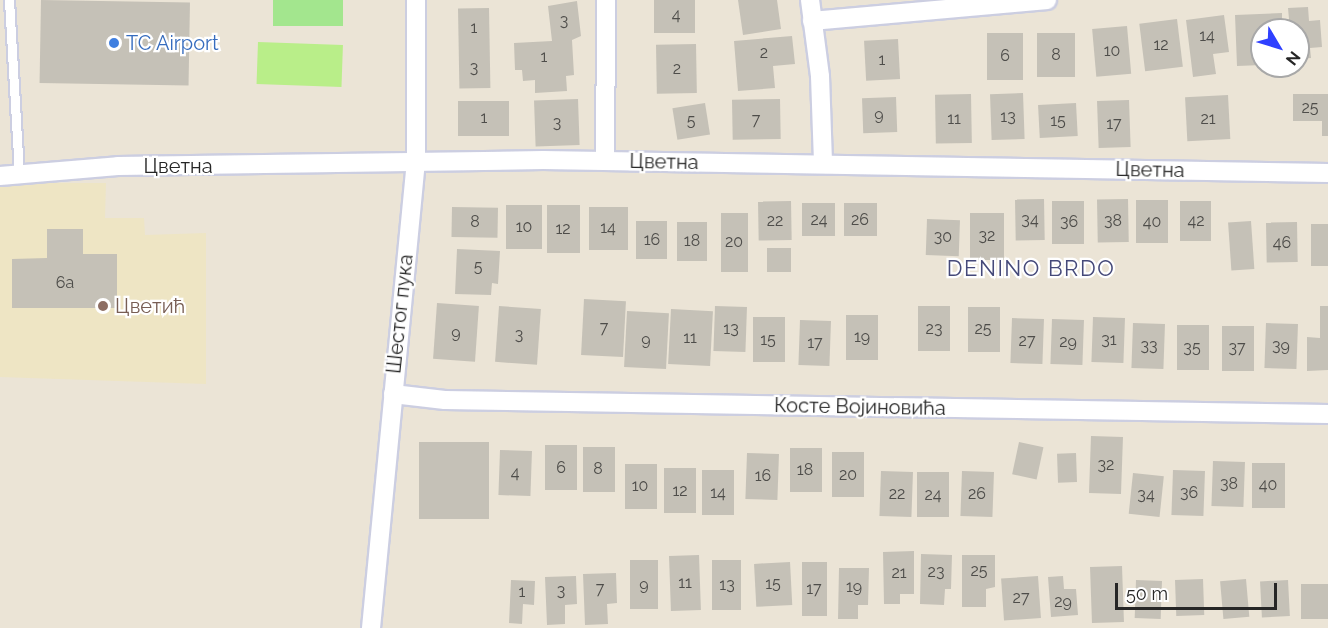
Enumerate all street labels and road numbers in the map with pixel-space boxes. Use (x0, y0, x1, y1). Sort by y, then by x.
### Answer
street label: Цветна (629, 149, 699, 175)
street label: Цветна (143, 154, 213, 178)
street label: Цветна (1115, 157, 1185, 183)
street label: Шестог пука (382, 253, 418, 375)
street label: Косте Војиновића (774, 394, 946, 420)

